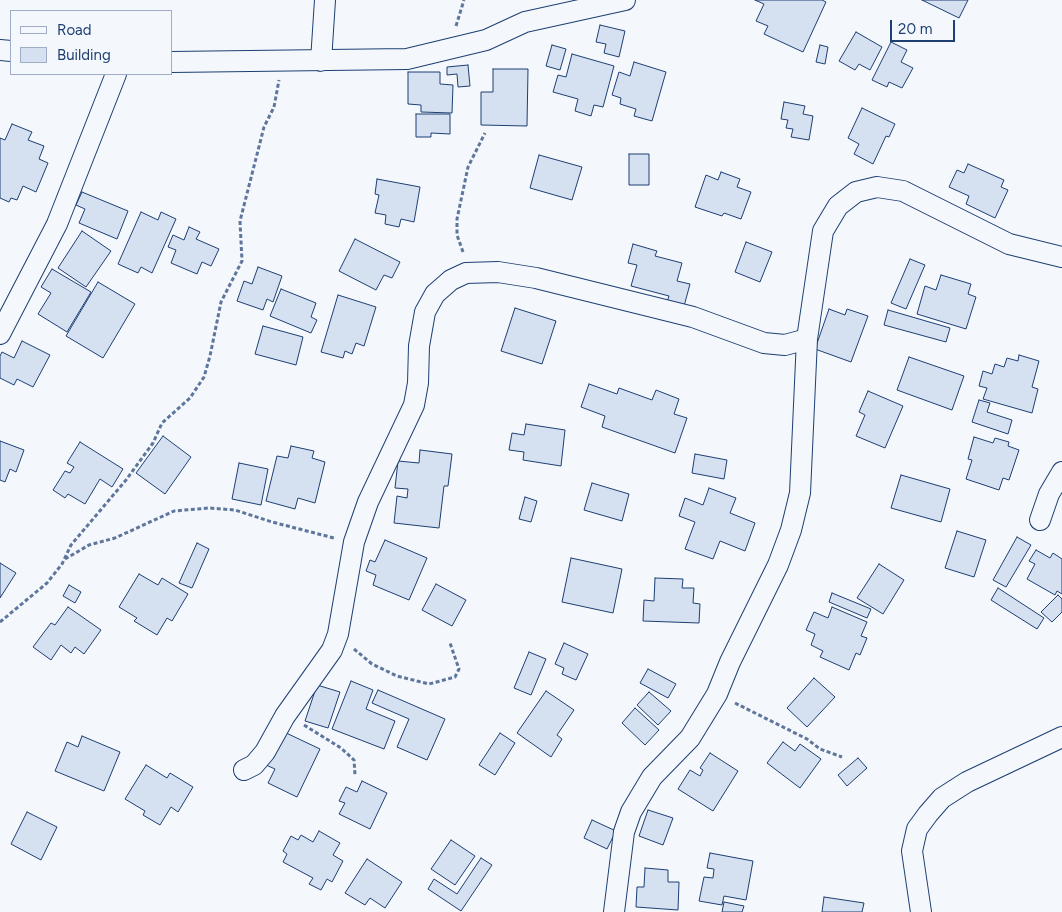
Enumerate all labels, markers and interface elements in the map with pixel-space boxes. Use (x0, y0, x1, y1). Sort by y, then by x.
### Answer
legend (10, 10, 172, 75)
scale bar (892, 10, 957, 42)
text: 20 m (898, 20, 932, 38)
text: Road (57, 21, 92, 39)
text: Building (57, 46, 111, 64)

